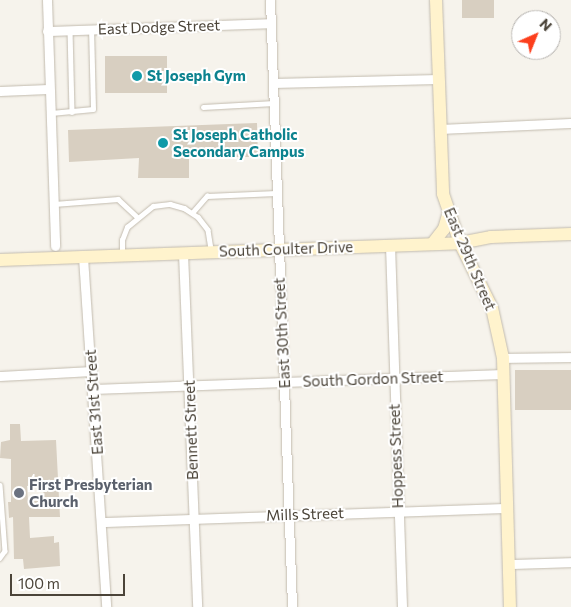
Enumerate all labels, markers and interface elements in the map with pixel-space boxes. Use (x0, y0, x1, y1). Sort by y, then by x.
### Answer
north arrow (511, 10, 561, 60)
text: N (536, 15, 556, 34)
street label: East Dodge Street (98, 16, 220, 38)
place label: St Joseph Gym (147, 67, 246, 85)
marker: St Joseph Gym (131, 70, 143, 82)
place label: St Joseph Catholic Secondary Campus (173, 125, 304, 160)
marker: St Joseph Catholic Secondary Campus (157, 137, 169, 149)
street label: East 29th Street (440, 205, 500, 313)
street label: South Coulter Drive (219, 238, 353, 260)
street label: East 30th Street (270, 277, 294, 389)
street label: East 31st Street (81, 349, 107, 455)
street label: South Gordon Street (302, 368, 444, 390)
street label: Bennett Street (180, 380, 202, 480)
street label: Hoppess Street (385, 403, 407, 509)
place label: First Presbyterian Church (29, 475, 153, 510)
marker: First Presbyterian Church (13, 487, 25, 499)
street label: Mills Street (266, 504, 344, 524)
scale bar (12, 564, 128, 596)
text: 100 m (18, 574, 60, 592)

